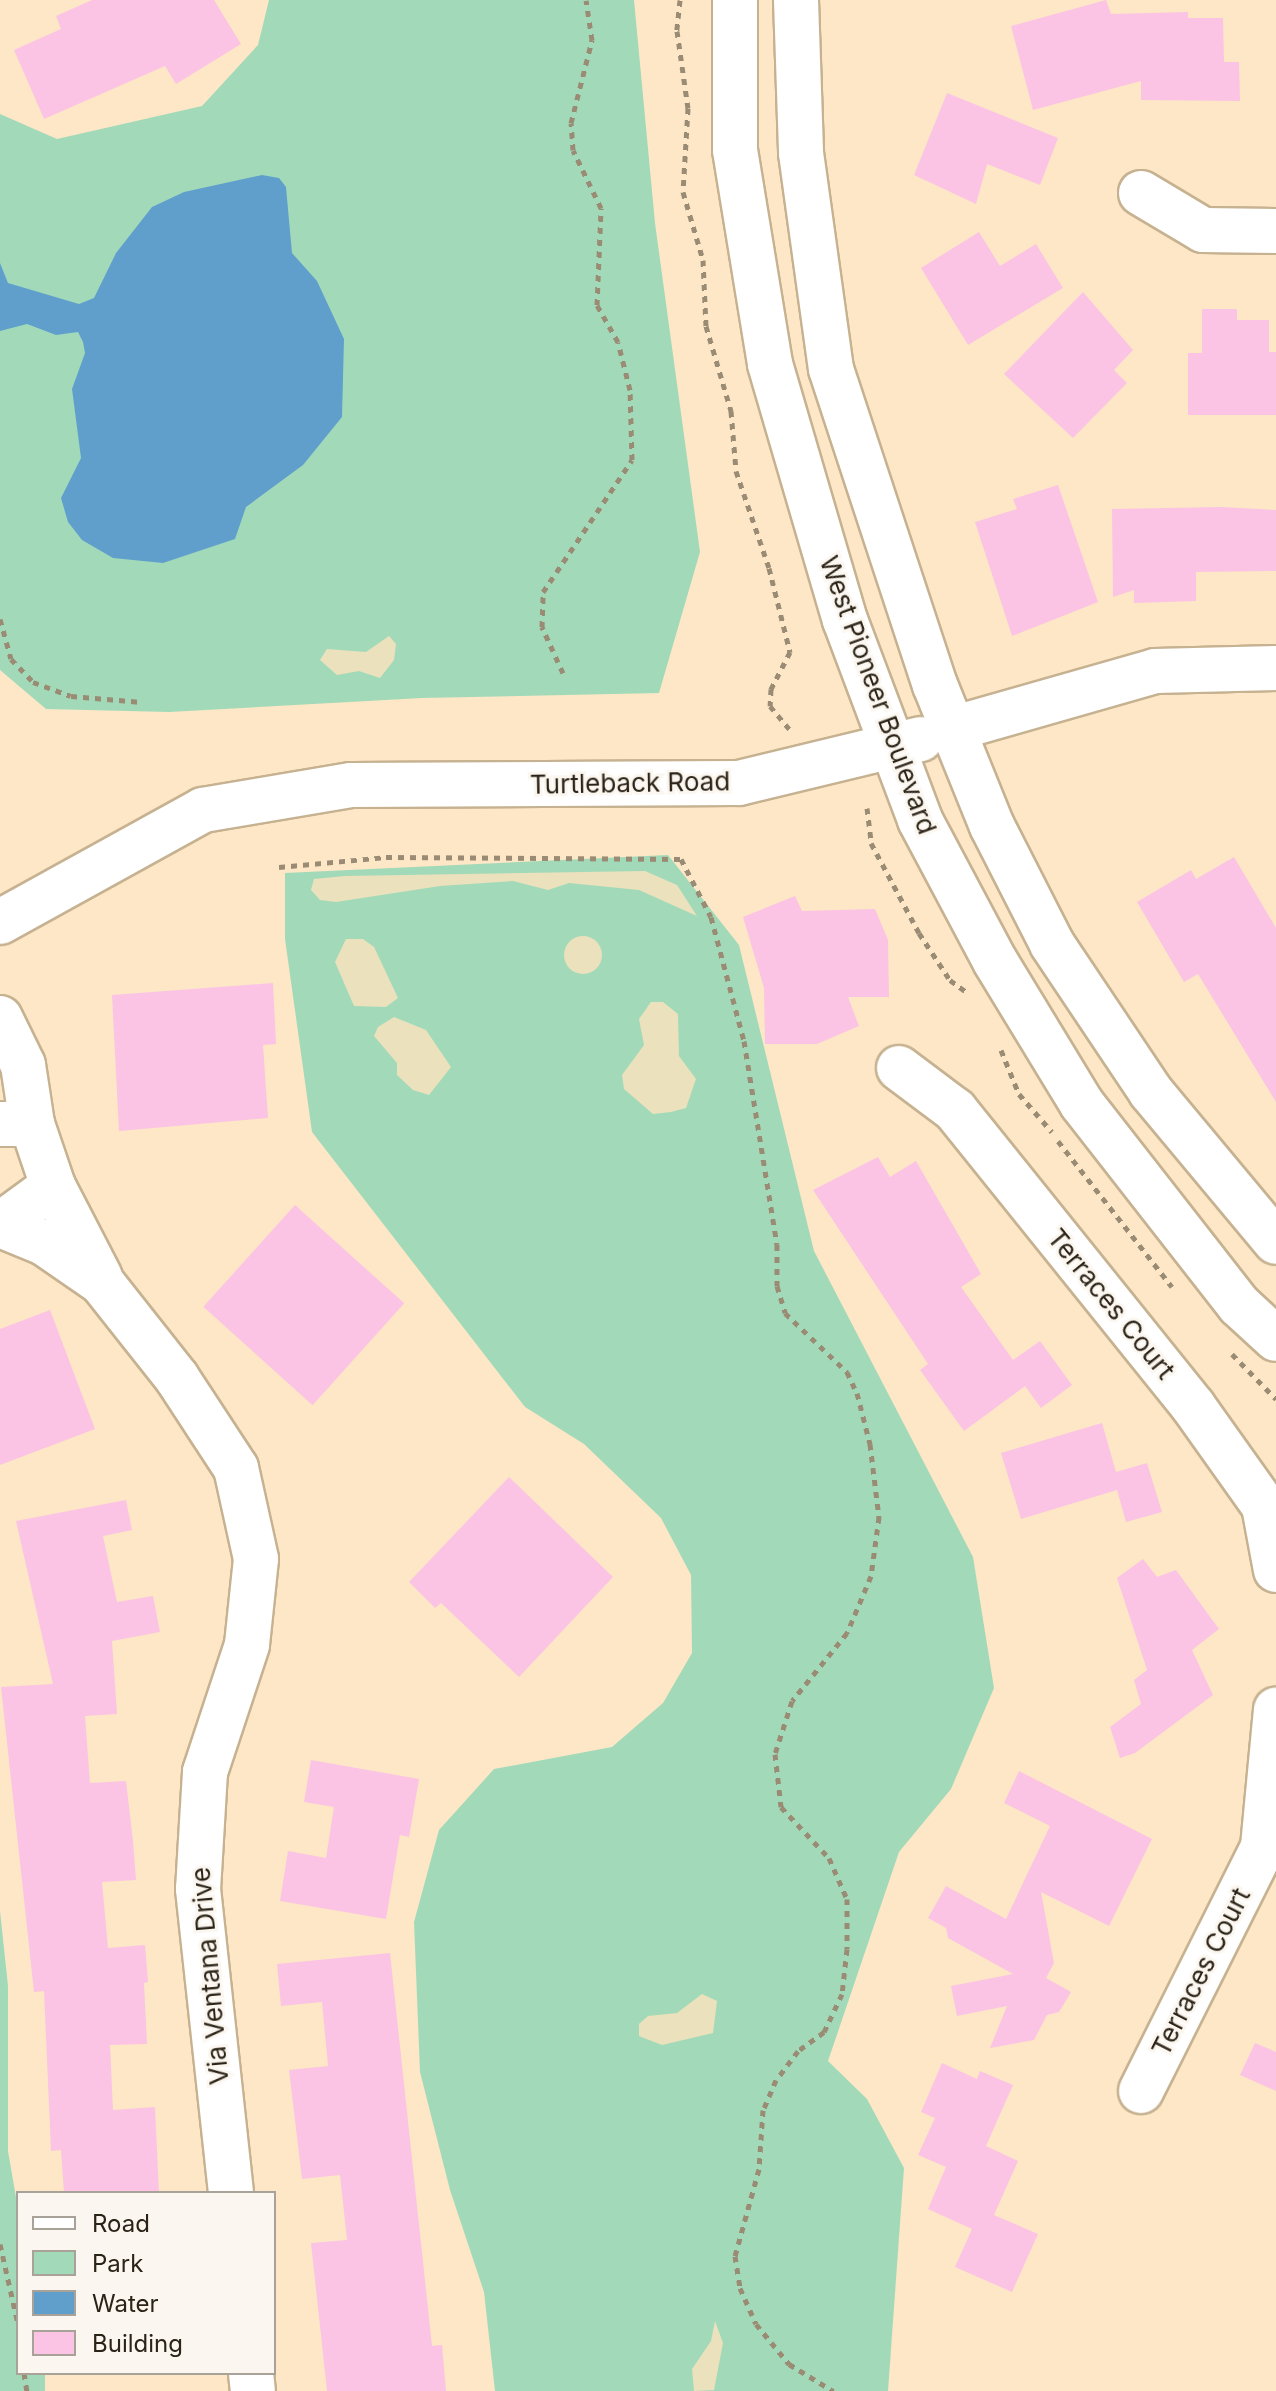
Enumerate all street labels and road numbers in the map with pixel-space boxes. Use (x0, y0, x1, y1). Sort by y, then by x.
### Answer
street label: West Pioneer Boulevard (813, 552, 943, 838)
street label: Turtleback Road (530, 766, 730, 800)
street label: Terraces Court (1041, 1223, 1181, 1385)
street label: Via Ventana Drive (185, 1866, 235, 2086)
street label: Terraces Court (1145, 1883, 1257, 2061)

